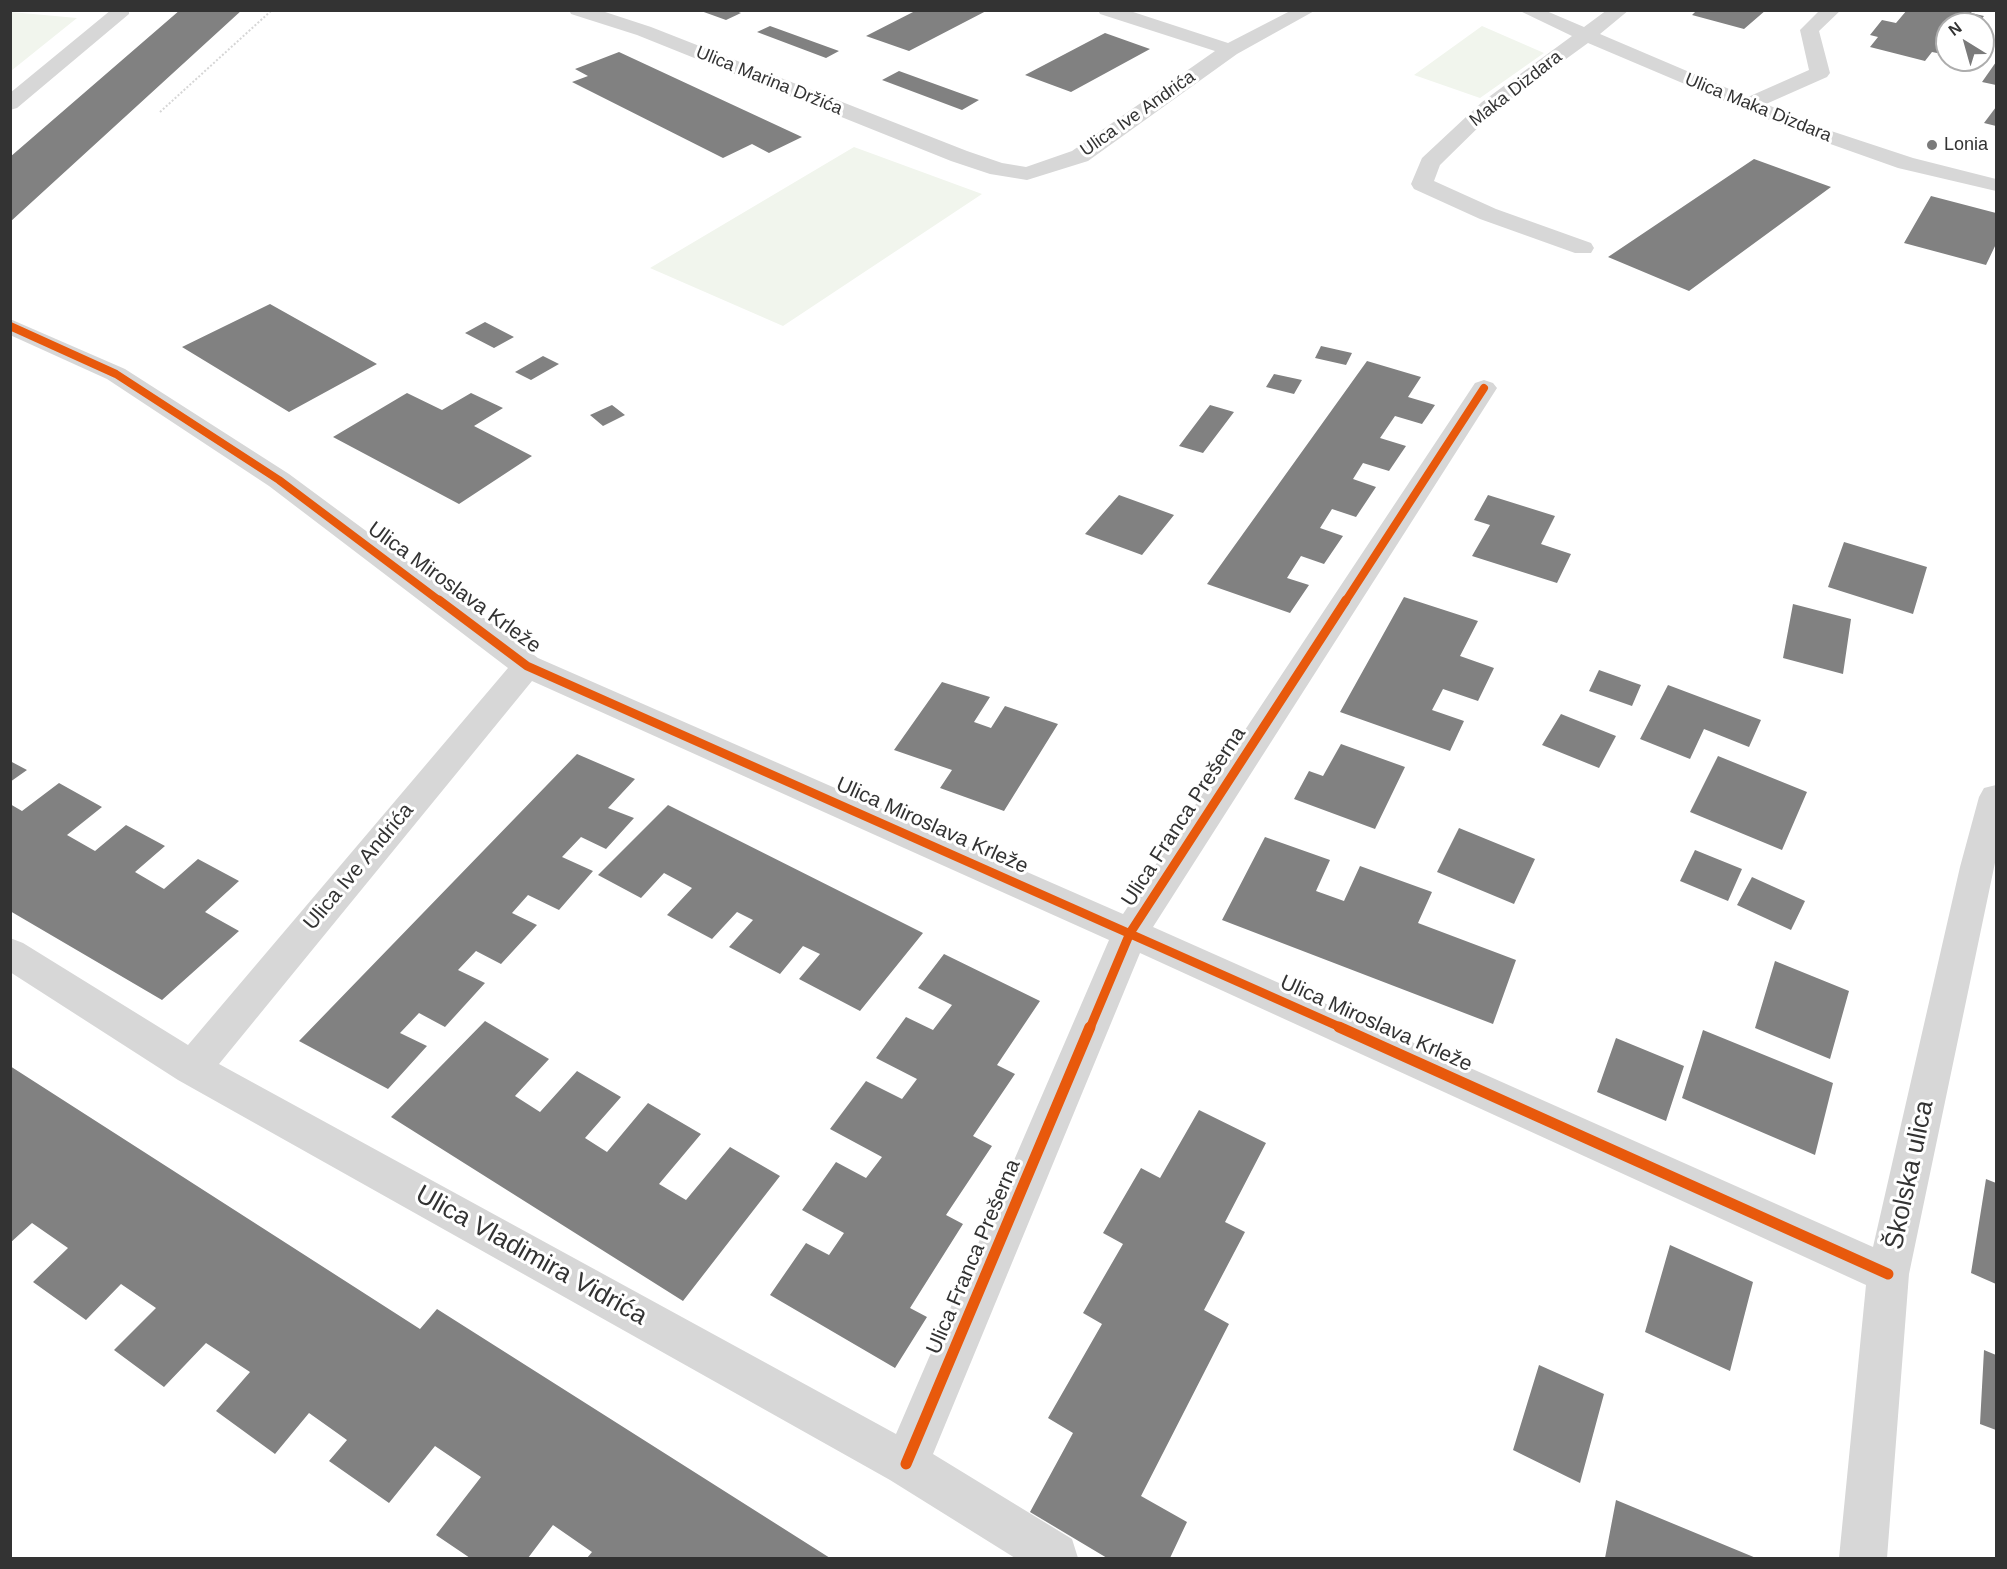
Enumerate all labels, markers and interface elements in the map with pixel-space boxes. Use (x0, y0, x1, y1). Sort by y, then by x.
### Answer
north arrow (1935, 12, 1995, 72)
text: N (1945, 19, 1965, 39)
street label: Ulica Marina Držića (693, 42, 845, 120)
street label: Maka Dizdara (1466, 46, 1566, 132)
street label: Ulica Ive Andrića (1076, 66, 1200, 162)
street label: Ulica Maka Dizdara (1682, 69, 1834, 147)
place label: Lonia (1944, 134, 1988, 156)
marker: Lonia (1925, 138, 1939, 152)
street label: Ulica Miroslava Krleže (363, 517, 545, 659)
street label: Ulica Franca Prešerna (1117, 723, 1251, 911)
street label: Ulica Miroslava Krleže (832, 772, 1032, 880)
street label: Ulica Ive Andrića (299, 799, 419, 935)
street label: Ulica Miroslava Krleže (1276, 970, 1476, 1078)
street label: Školska ulica (1879, 1098, 1941, 1252)
street label: Ulica Franca Prešerna (922, 1156, 1026, 1358)
street label: Ulica Vladimira Vidrića (410, 1179, 652, 1333)

